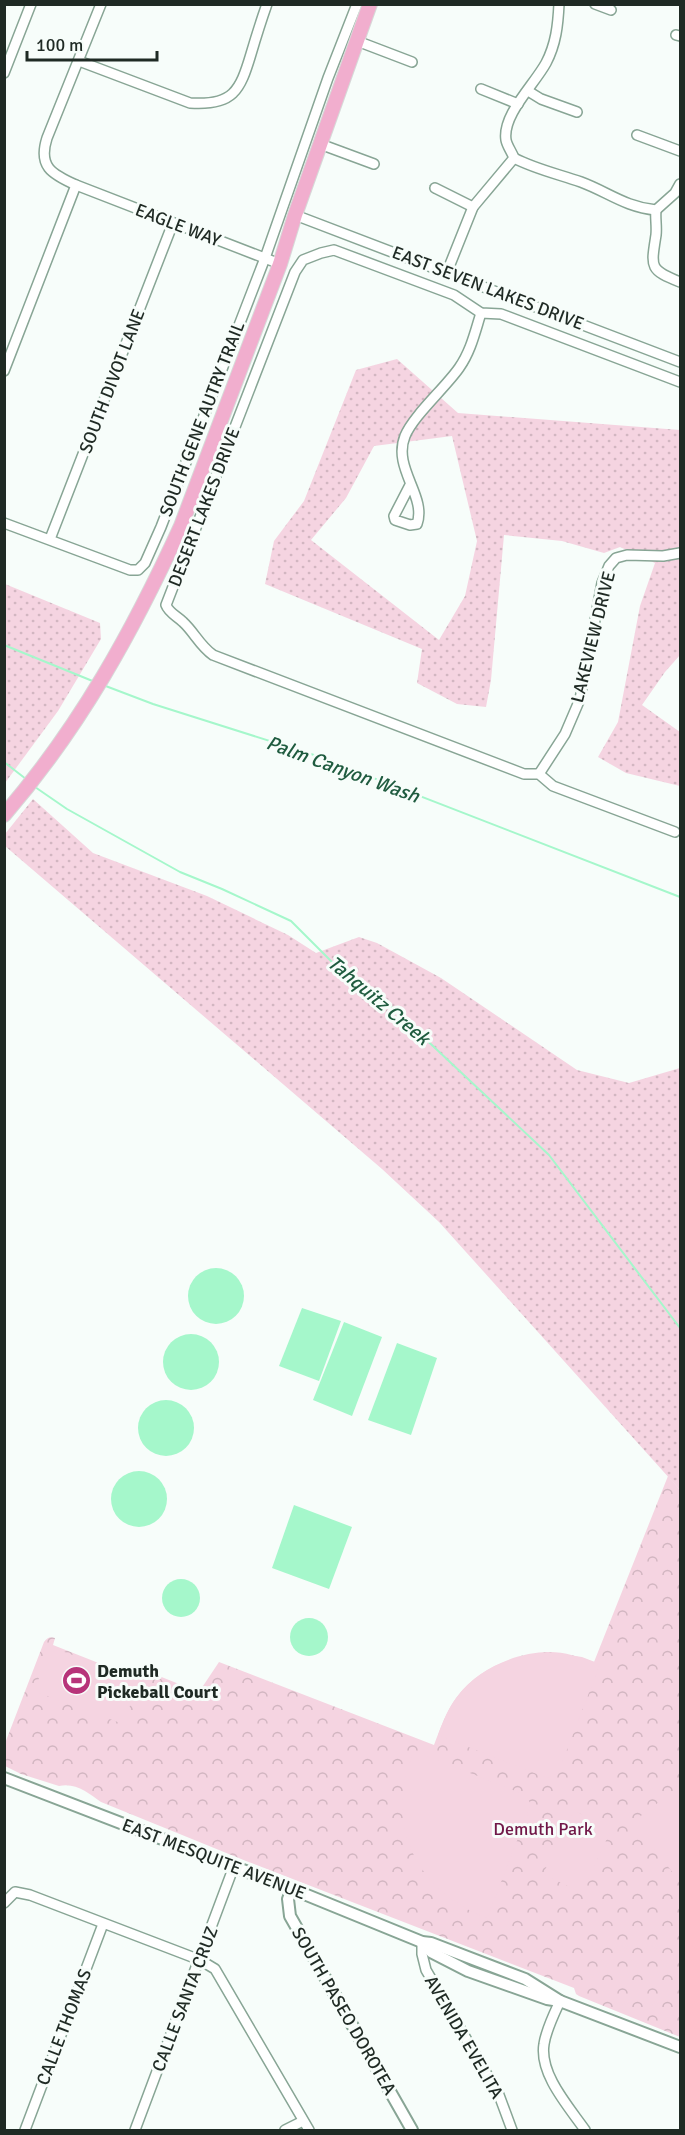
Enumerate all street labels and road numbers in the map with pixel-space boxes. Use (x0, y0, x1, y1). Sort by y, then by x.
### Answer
street label: EAGLE WAY (132, 199, 224, 251)
street label: EAST SEVEN LAKES DRIVE (389, 241, 587, 335)
street label: SOUTH DIVOT LANE (74, 306, 150, 456)
street label: SOUTH GENE AUTRY TRAIL (155, 318, 249, 520)
street label: DESERT LAKES DRIVE (163, 424, 245, 590)
street label: LAKEVIEW DRIVE (566, 569, 620, 705)
street label: EAST MESQUITE AVENUE (119, 1814, 309, 1904)
street label: CALLE SANTA CRUZ (147, 1923, 223, 2075)
street label: SOUTH PASEO DOROTEA (287, 1923, 401, 2099)
street label: CALLE THOMAS (32, 1966, 96, 2088)
street label: AVENIDA EVELITA (420, 1972, 508, 2102)

